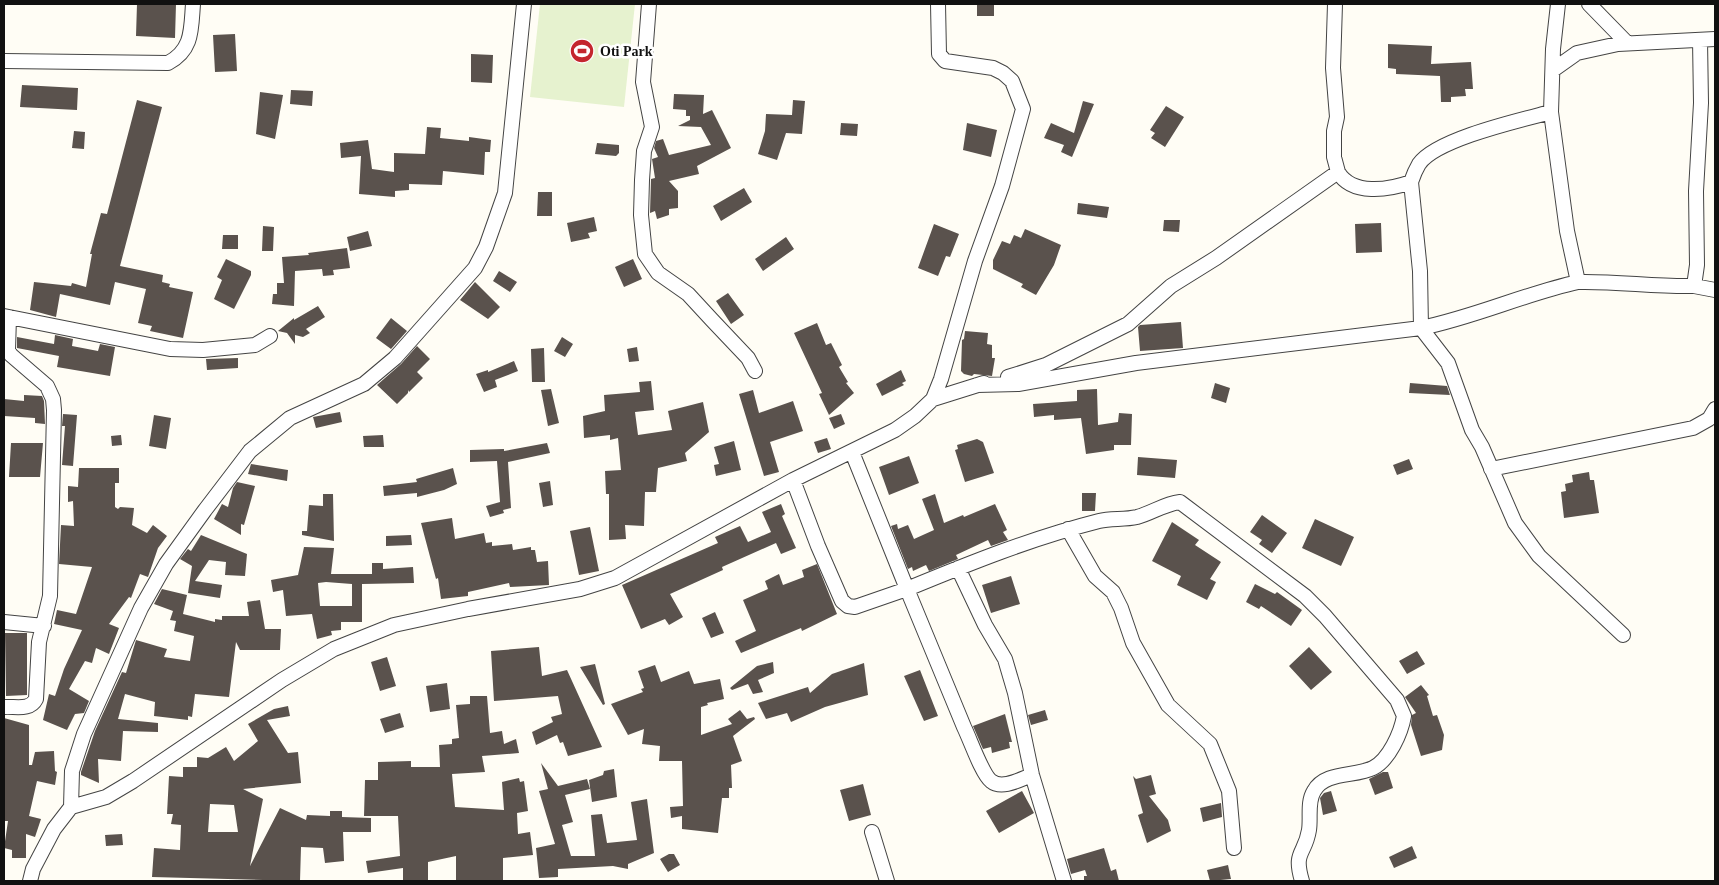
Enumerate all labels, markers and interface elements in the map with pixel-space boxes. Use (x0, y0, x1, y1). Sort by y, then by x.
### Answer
sports icon: Oti Park (569, 38, 595, 64)
place label: Oti Park (600, 44, 653, 59)

